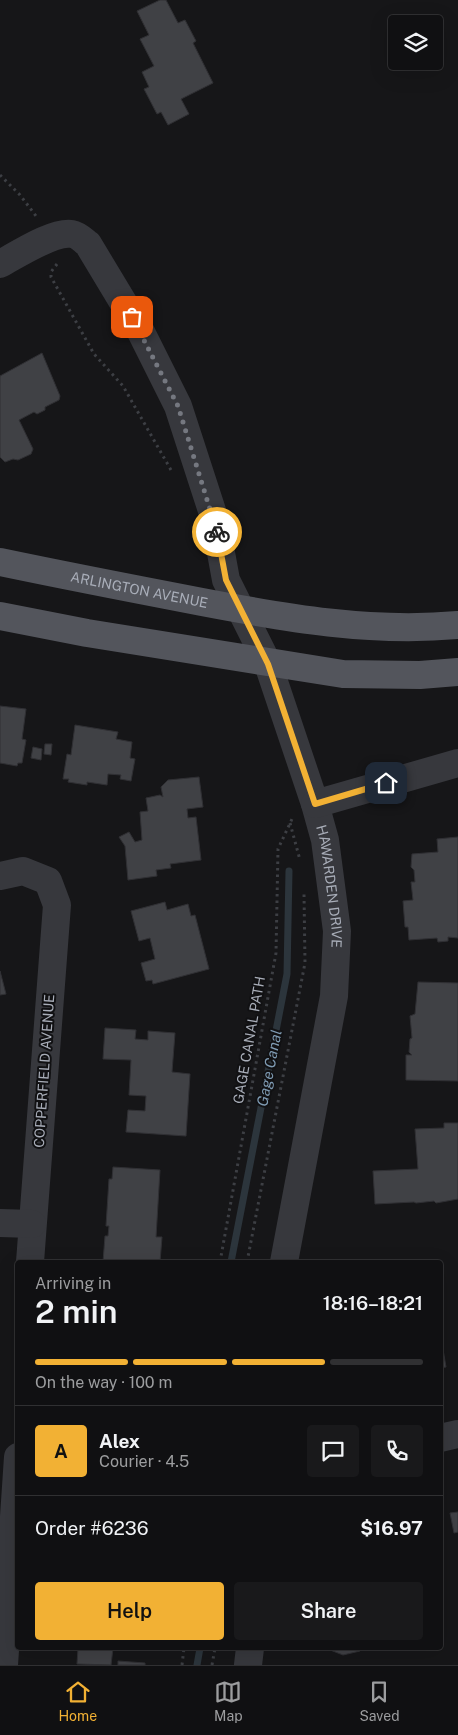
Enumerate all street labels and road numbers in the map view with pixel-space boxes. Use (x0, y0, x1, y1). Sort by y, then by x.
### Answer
street label: ARLINGTON AVENUE (69, 569, 209, 611)
street label: HAWARDEN DRIVE (313, 823, 345, 948)
street label: GAGE CANAL PATH (230, 975, 268, 1105)
street label: COPPERFIELD AVENUE (31, 994, 57, 1148)

